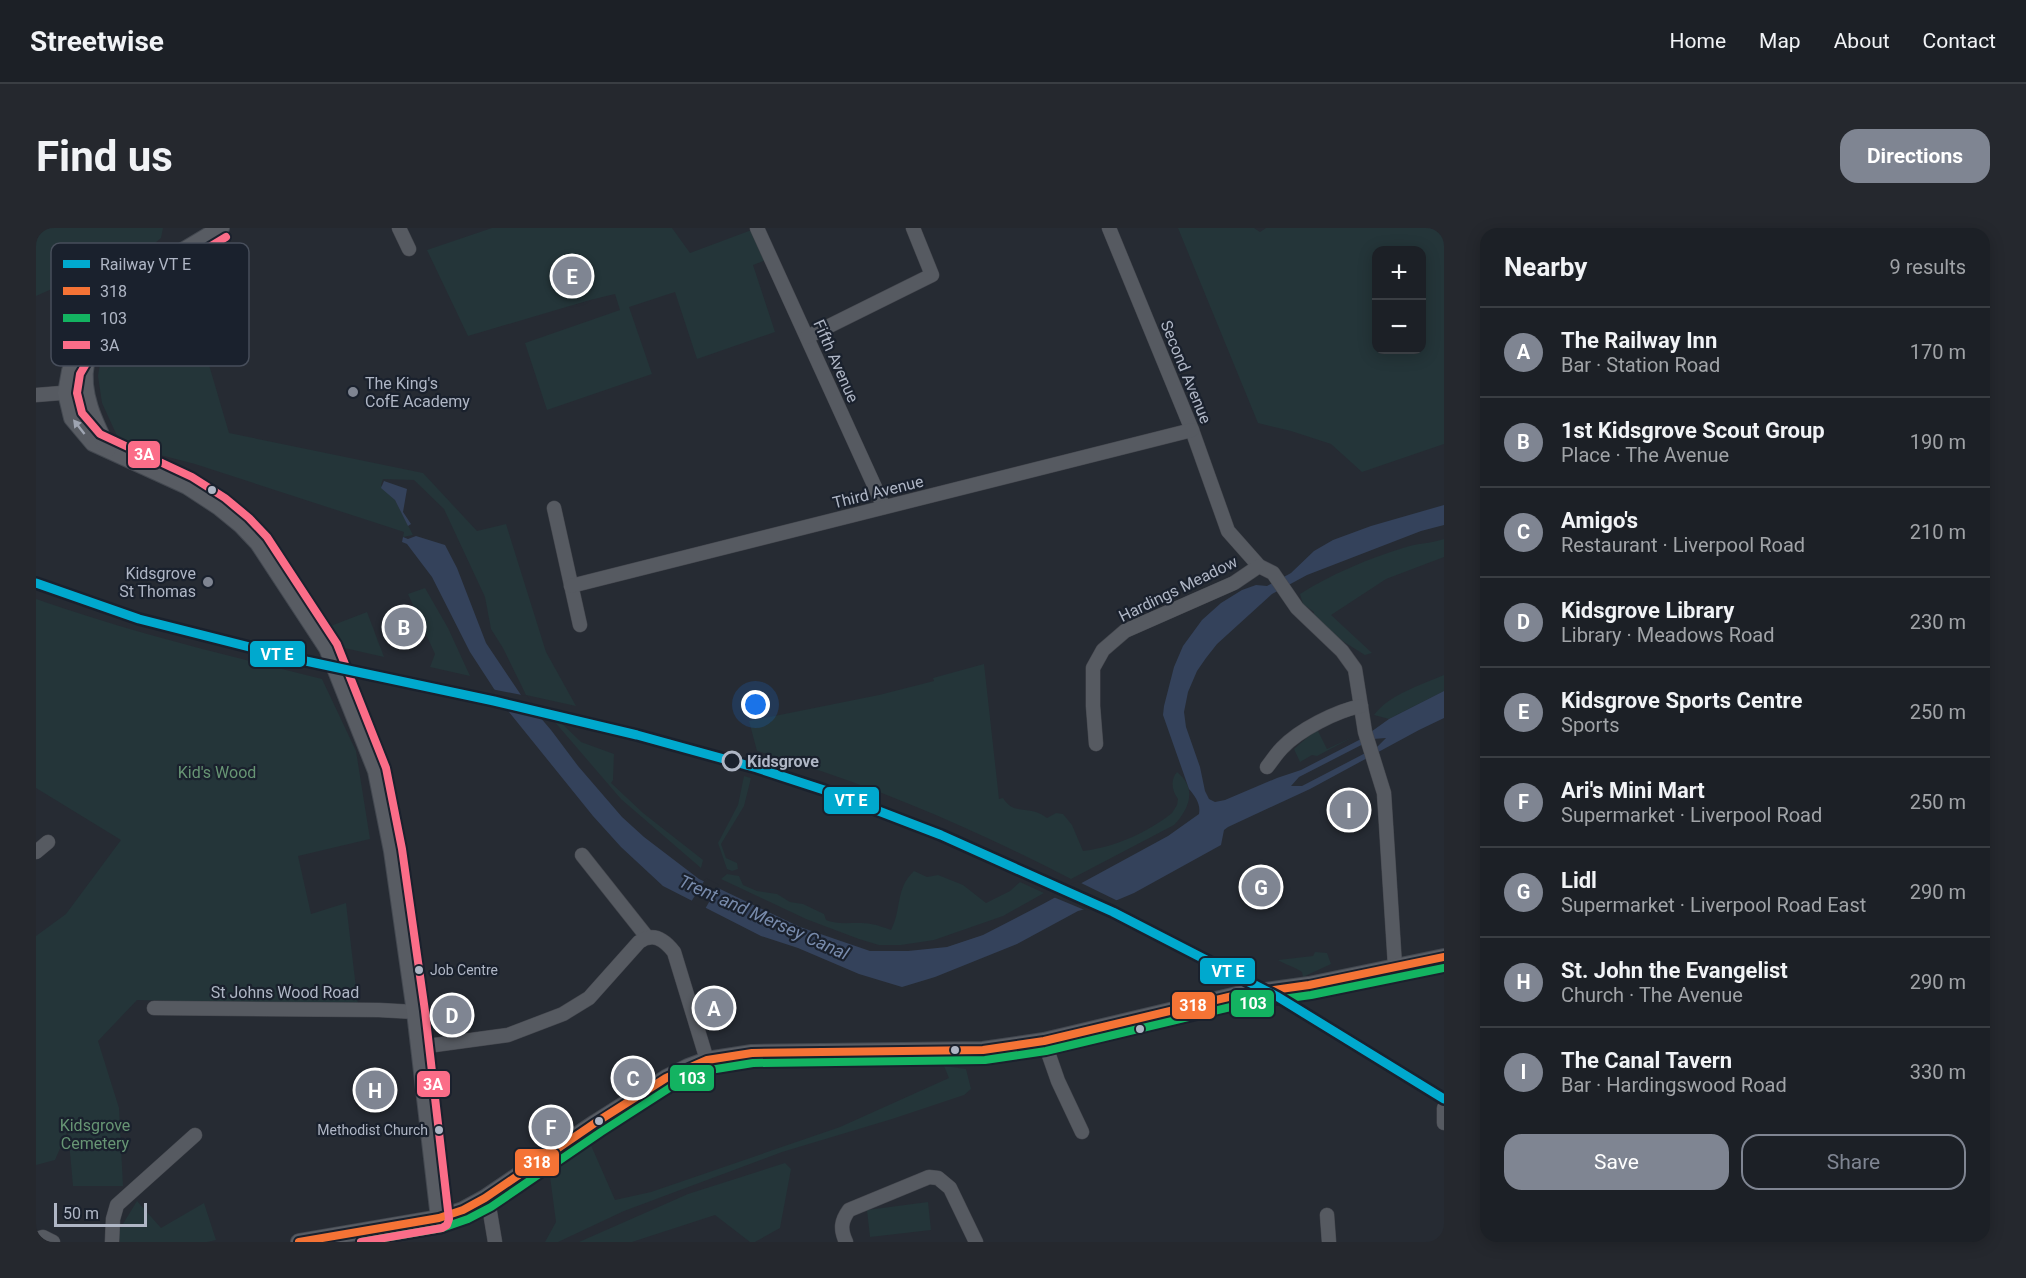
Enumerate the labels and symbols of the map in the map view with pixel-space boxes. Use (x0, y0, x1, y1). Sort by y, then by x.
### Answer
legend (51, 243, 249, 366)
pin: E (552, 254, 592, 298)
text: Railway VT E (100, 255, 191, 274)
text: 318 (100, 282, 127, 301)
text: 103 (100, 309, 127, 328)
street label: Fifth Avenue (809, 317, 863, 405)
street label: Second Avenue (1157, 318, 1215, 426)
text: 3A (100, 336, 120, 355)
place label: The King's CofE Academy (365, 374, 470, 411)
marker: The King's CofE Academy (346, 385, 360, 399)
one-way arrow (73, 419, 86, 435)
line badge: 3A (127, 440, 161, 469)
text: 3A (134, 445, 154, 464)
street label: Third Avenue (831, 472, 925, 512)
unlabelled marker (206, 484, 218, 496)
street label: Hardings Meadow (1116, 552, 1240, 626)
place label: Kidsgrove St Thomas (119, 564, 196, 601)
marker: Kidsgrove St Thomas (201, 575, 215, 589)
pin: B (384, 604, 424, 650)
line badge: VT E (249, 640, 306, 668)
text: VT E (261, 645, 293, 664)
your location (741, 690, 770, 719)
marker: Kidsgrove (722, 751, 742, 771)
place label: Kidsgrove (747, 752, 819, 771)
park label: Kid's Wood (178, 763, 256, 782)
line badge: VT E (823, 786, 880, 815)
pin: I (1330, 788, 1368, 832)
text: VT E (835, 791, 867, 810)
pin: G (1242, 864, 1280, 910)
water label: Trent and Mersey Canal (676, 870, 853, 964)
line badge: VT E (1199, 957, 1256, 985)
place label: Job Centre (430, 962, 498, 978)
text: VT E (1212, 962, 1244, 981)
marker: Job Centre (413, 964, 425, 976)
street label: St Johns Wood Road (211, 983, 359, 1002)
pin: A (694, 986, 734, 1030)
line badge: 103 (1230, 989, 1275, 1018)
line badge: 318 (1171, 991, 1216, 1020)
pin: D (432, 992, 472, 1038)
text: 103 (1239, 994, 1267, 1013)
text: 318 (1179, 996, 1207, 1015)
unlabelled marker (1134, 1023, 1146, 1035)
unlabelled marker (949, 1044, 961, 1056)
pin: C (614, 1056, 652, 1100)
line badge: 103 (669, 1064, 715, 1092)
pin: H (356, 1068, 394, 1112)
text: 103 (678, 1069, 706, 1088)
line badge: 3A (416, 1070, 451, 1098)
text: 3A (423, 1075, 443, 1094)
pin: F (532, 1104, 570, 1150)
unlabelled marker (593, 1115, 605, 1127)
park label: Kidsgrove Cemetery (60, 1116, 130, 1153)
place label: Methodist Church (317, 1122, 428, 1138)
marker: Methodist Church (433, 1124, 445, 1136)
line badge: 318 (514, 1148, 560, 1177)
text: 318 (523, 1153, 551, 1172)
scale bar (54, 1200, 147, 1228)

